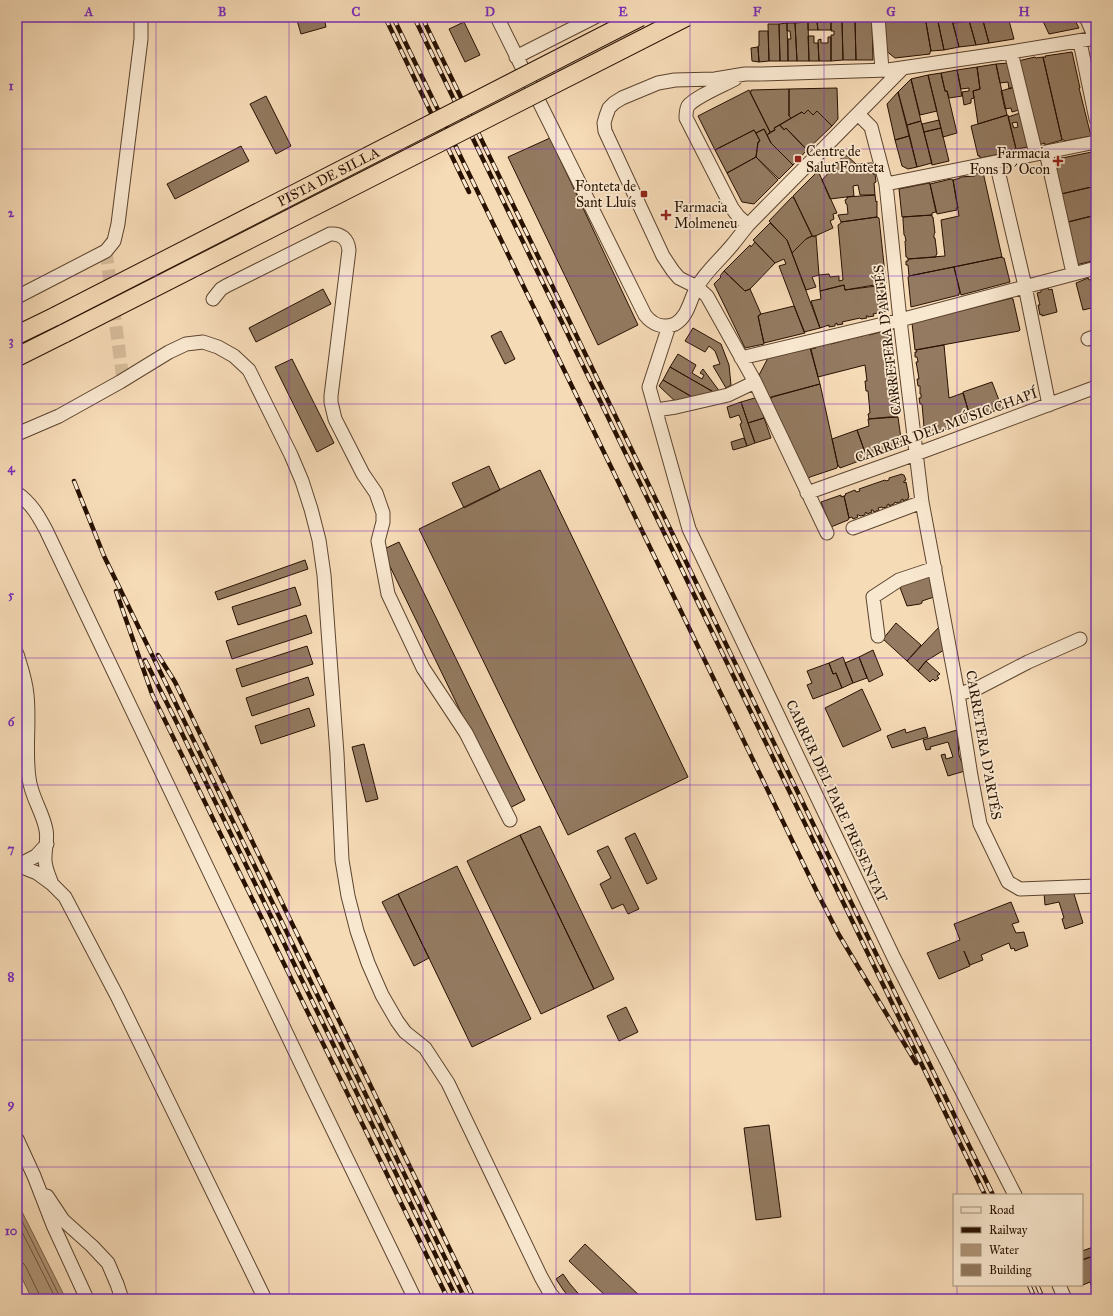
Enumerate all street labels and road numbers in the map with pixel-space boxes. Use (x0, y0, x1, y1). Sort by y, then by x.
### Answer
street label: PISTA DE SILLA (275, 144, 383, 210)
street label: CARRETERA D'ARTÉS (868, 264, 905, 416)
street label: CARRER DEL MÚSIC CHAPÍ (852, 382, 1041, 466)
street label: CARRETERA D'ARTÉS (962, 669, 1007, 821)
street label: CARRER DEL PARE PRESENTAT (782, 697, 891, 906)

